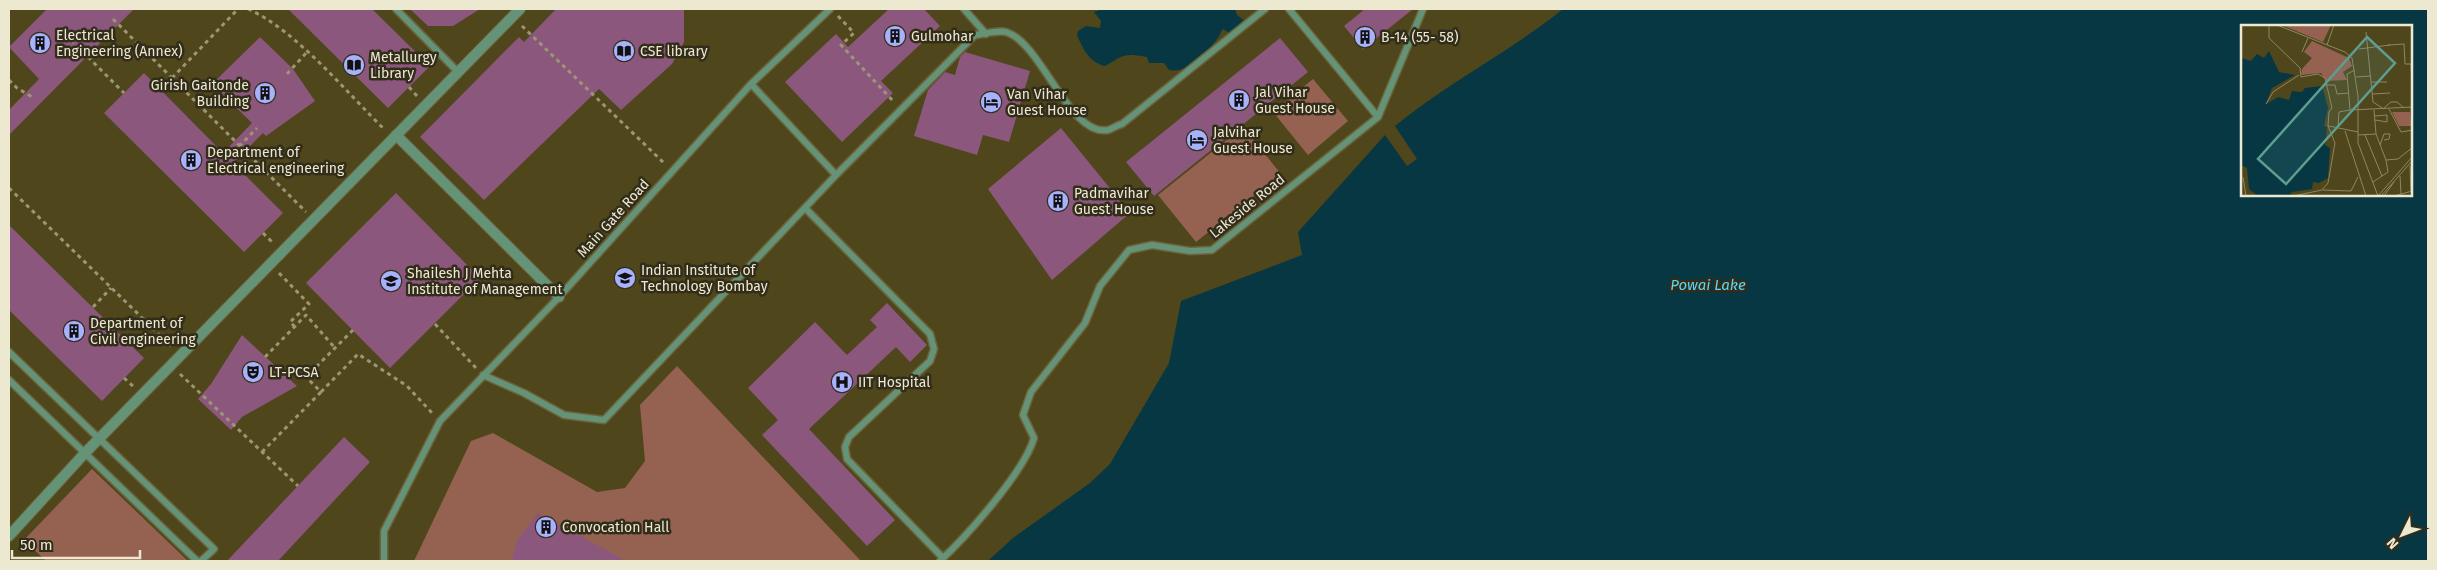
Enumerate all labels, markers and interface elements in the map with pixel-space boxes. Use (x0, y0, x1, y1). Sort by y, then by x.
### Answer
building icon: Gulmohar (883, 24, 907, 48)
building icon: B-14 (55- 58) (1353, 25, 1377, 49)
inset map (2241, 25, 2412, 196)
place label: Electrical Engineering (Annex) (56, 27, 183, 60)
place label: Gulmohar (911, 28, 974, 45)
place label: B-14 (55- 58) (1381, 29, 1459, 46)
building icon: Electrical Engineering (Annex) (28, 31, 52, 55)
library icon: CSE library (612, 39, 636, 63)
place label: CSE library (640, 43, 708, 60)
place label: Metallurgy Library (370, 49, 437, 82)
library icon: Metallurgy Library (342, 53, 366, 77)
place label: Girish Gaitonde Building (151, 77, 250, 110)
building icon: Girish Gaitonde Building (253, 81, 277, 105)
place label: Jal Vihar Guest House (1255, 84, 1335, 117)
place label: Van Vihar Guest House (1007, 86, 1087, 119)
building icon: Jal Vihar Guest House (1227, 88, 1251, 112)
hotel icon: Van Vihar Guest House (979, 90, 1003, 114)
place label: Jalvihar Guest House (1213, 124, 1293, 157)
hotel icon: Jalvihar Guest House (1185, 128, 1209, 152)
place label: Department of Electrical engineering (207, 144, 345, 177)
building icon: Department of Electrical engineering (179, 148, 203, 172)
street label: Lakeside Road (1206, 171, 1288, 242)
street label: Main Gate Road (574, 176, 653, 261)
place label: Padmavihar Guest House (1074, 185, 1154, 218)
building icon: Padmavihar Guest House (1046, 189, 1070, 213)
place label: Indian Institute of Technology Bombay (641, 262, 768, 295)
place label: Shailesh J Mehta Institute of Management (407, 265, 564, 298)
school or university icon: Indian Institute of Technology Bombay (613, 266, 637, 290)
school or university icon: Shailesh J Mehta Institute of Management (379, 269, 403, 293)
water label: Powai Lake (1670, 276, 1746, 294)
place label: Department of Civil engineering (90, 315, 197, 348)
building icon: Department of Civil engineering (62, 319, 86, 343)
theatre icon: LT-PCSA (241, 360, 265, 384)
place label: LT-PCSA (269, 364, 318, 381)
hospital icon: IIT Hospital (830, 370, 854, 394)
place label: IIT Hospital (858, 374, 930, 391)
north arrow (2377, 510, 2427, 560)
building icon: Convocation Hall (534, 515, 558, 539)
place label: Convocation Hall (562, 519, 669, 536)
scale bar (12, 528, 140, 560)
text: N (2383, 534, 2402, 553)
text: 50 m (20, 536, 53, 554)

